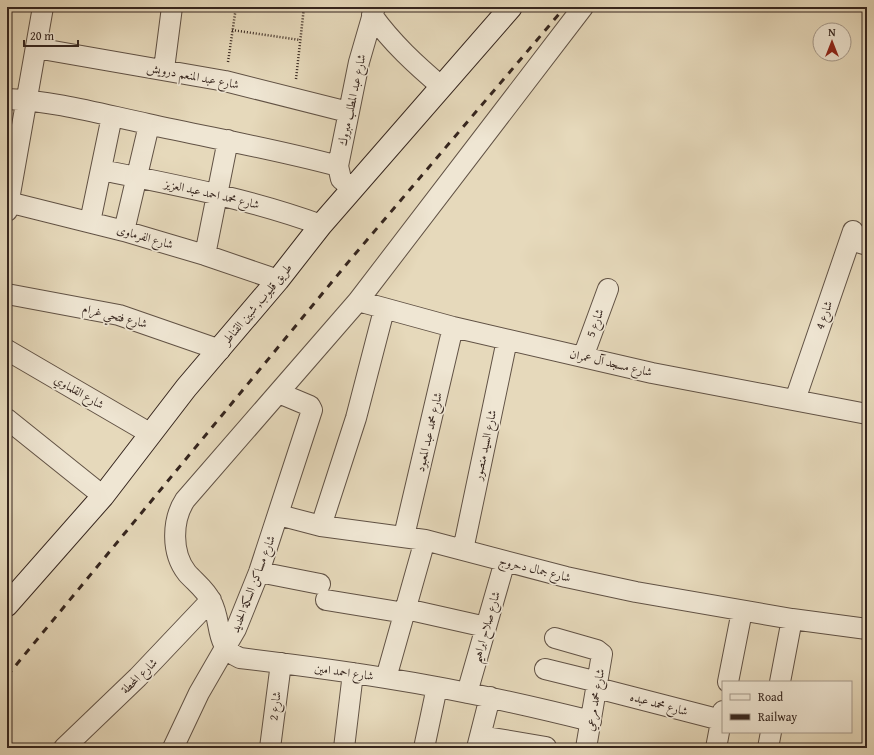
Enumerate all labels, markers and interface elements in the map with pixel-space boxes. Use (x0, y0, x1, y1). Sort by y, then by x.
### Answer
scale bar (24, 22, 78, 48)
north arrow (812, 22, 852, 62)
text: N (828, 24, 836, 40)
text: 20 m (30, 27, 54, 44)
street label: شارع عبد المطلب مبروك (333, 52, 373, 148)
street label: شارع عبد المنعم درويش (145, 58, 241, 96)
street label: شارع محمد احمد عبد العزيز (160, 174, 261, 216)
street label: شارع الفرماوى (114, 220, 176, 256)
street label: طريق قليوب, شبين القناطر (216, 259, 296, 350)
street label: شارع 4 (811, 298, 839, 332)
street label: شارع فتحي غرام (80, 299, 150, 336)
street label: شارع 5 (582, 306, 610, 341)
street label: شارع مسجد آل عمران (568, 345, 654, 383)
street label: شارع القلماوي (50, 370, 107, 415)
street label: شارع محمد عبد المعبود (411, 390, 449, 474)
street label: شارع السيد منصور (469, 408, 503, 483)
street label: شارع مساكن السكة الحديد (226, 533, 282, 636)
street label: شارع جمال دحروج (497, 551, 573, 589)
street label: شارع صلاح ابراهيم (467, 589, 508, 666)
street label: شارع المحطة (117, 654, 163, 699)
street label: شارع احمد امين (313, 659, 375, 687)
street label: شارع محمد مرعي (581, 667, 611, 733)
legend (722, 681, 852, 733)
street label: شارع محمد عبده (628, 688, 690, 722)
text: Road (758, 688, 784, 705)
street label: شارع 2 (264, 690, 288, 722)
text: Railway (758, 708, 797, 725)

